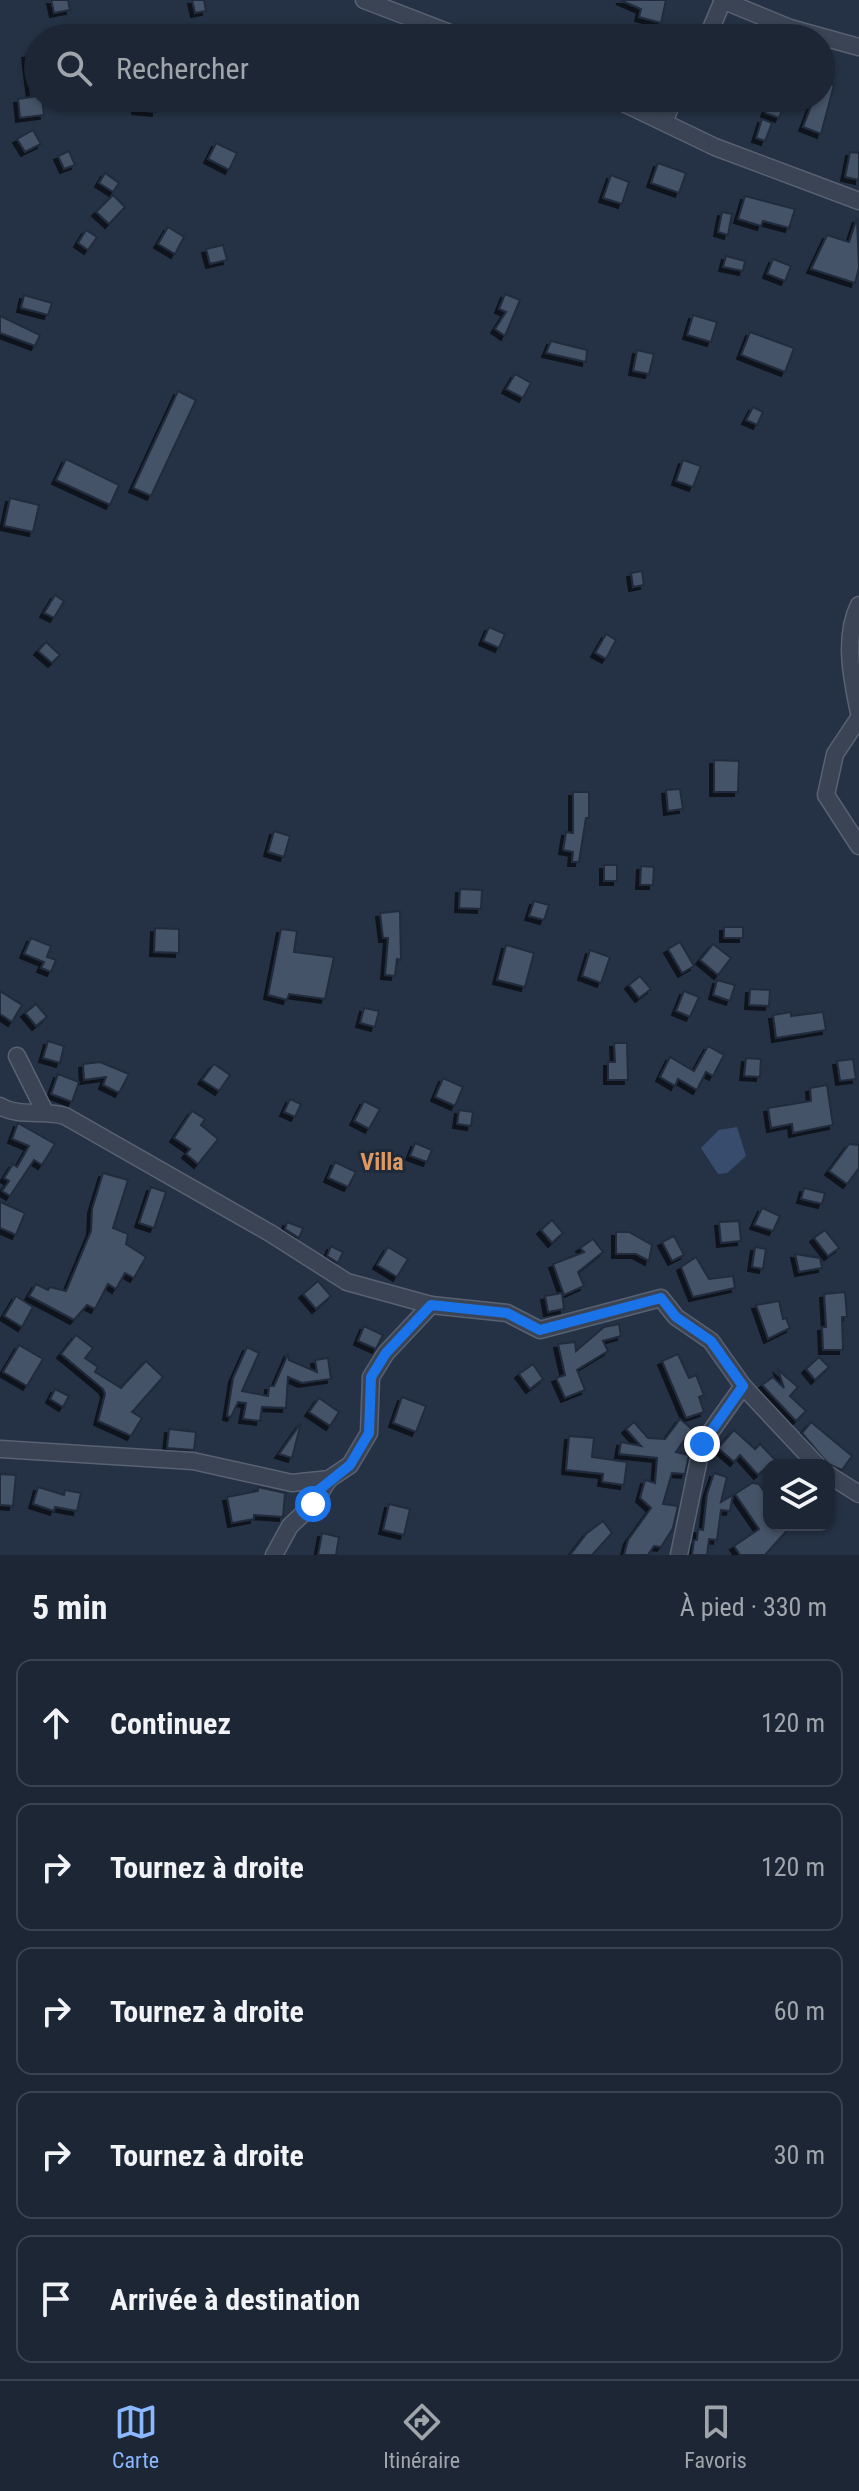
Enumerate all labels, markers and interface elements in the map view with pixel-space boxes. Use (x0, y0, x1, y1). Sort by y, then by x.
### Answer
search box (24, 24, 835, 112)
icon: search (52, 46, 96, 90)
text: Rechercher (116, 51, 249, 86)
district label: Villa (360, 1148, 404, 1176)
route end (684, 1426, 720, 1462)
map controls (763, 1459, 835, 1531)
button: layers (763, 1459, 835, 1531)
route start (295, 1486, 331, 1522)
text: 5 min (32, 1587, 108, 1627)
text: À pied · 330 m (680, 1592, 827, 1622)
icon: ahead (34, 1701, 78, 1745)
text: Continuez (110, 1706, 231, 1741)
text: 120 m (761, 1708, 825, 1738)
icon: right (34, 1845, 78, 1889)
text: Tournez à droite (110, 1850, 304, 1885)
text: 120 m (761, 1852, 825, 1882)
icon: right (34, 1989, 78, 2033)
text: Tournez à droite (110, 1994, 304, 2029)
text: 60 m (774, 1996, 825, 2026)
icon: right (34, 2133, 78, 2177)
text: Tournez à droite (110, 2138, 304, 2173)
text: 30 m (774, 2140, 825, 2170)
icon: arrive (34, 2277, 78, 2321)
text: Arrivée à destination (110, 2282, 360, 2317)
tab: Carte (112, 2400, 159, 2473)
tab: Itinéraire (383, 2400, 460, 2473)
tab: Favoris (684, 2400, 747, 2473)

